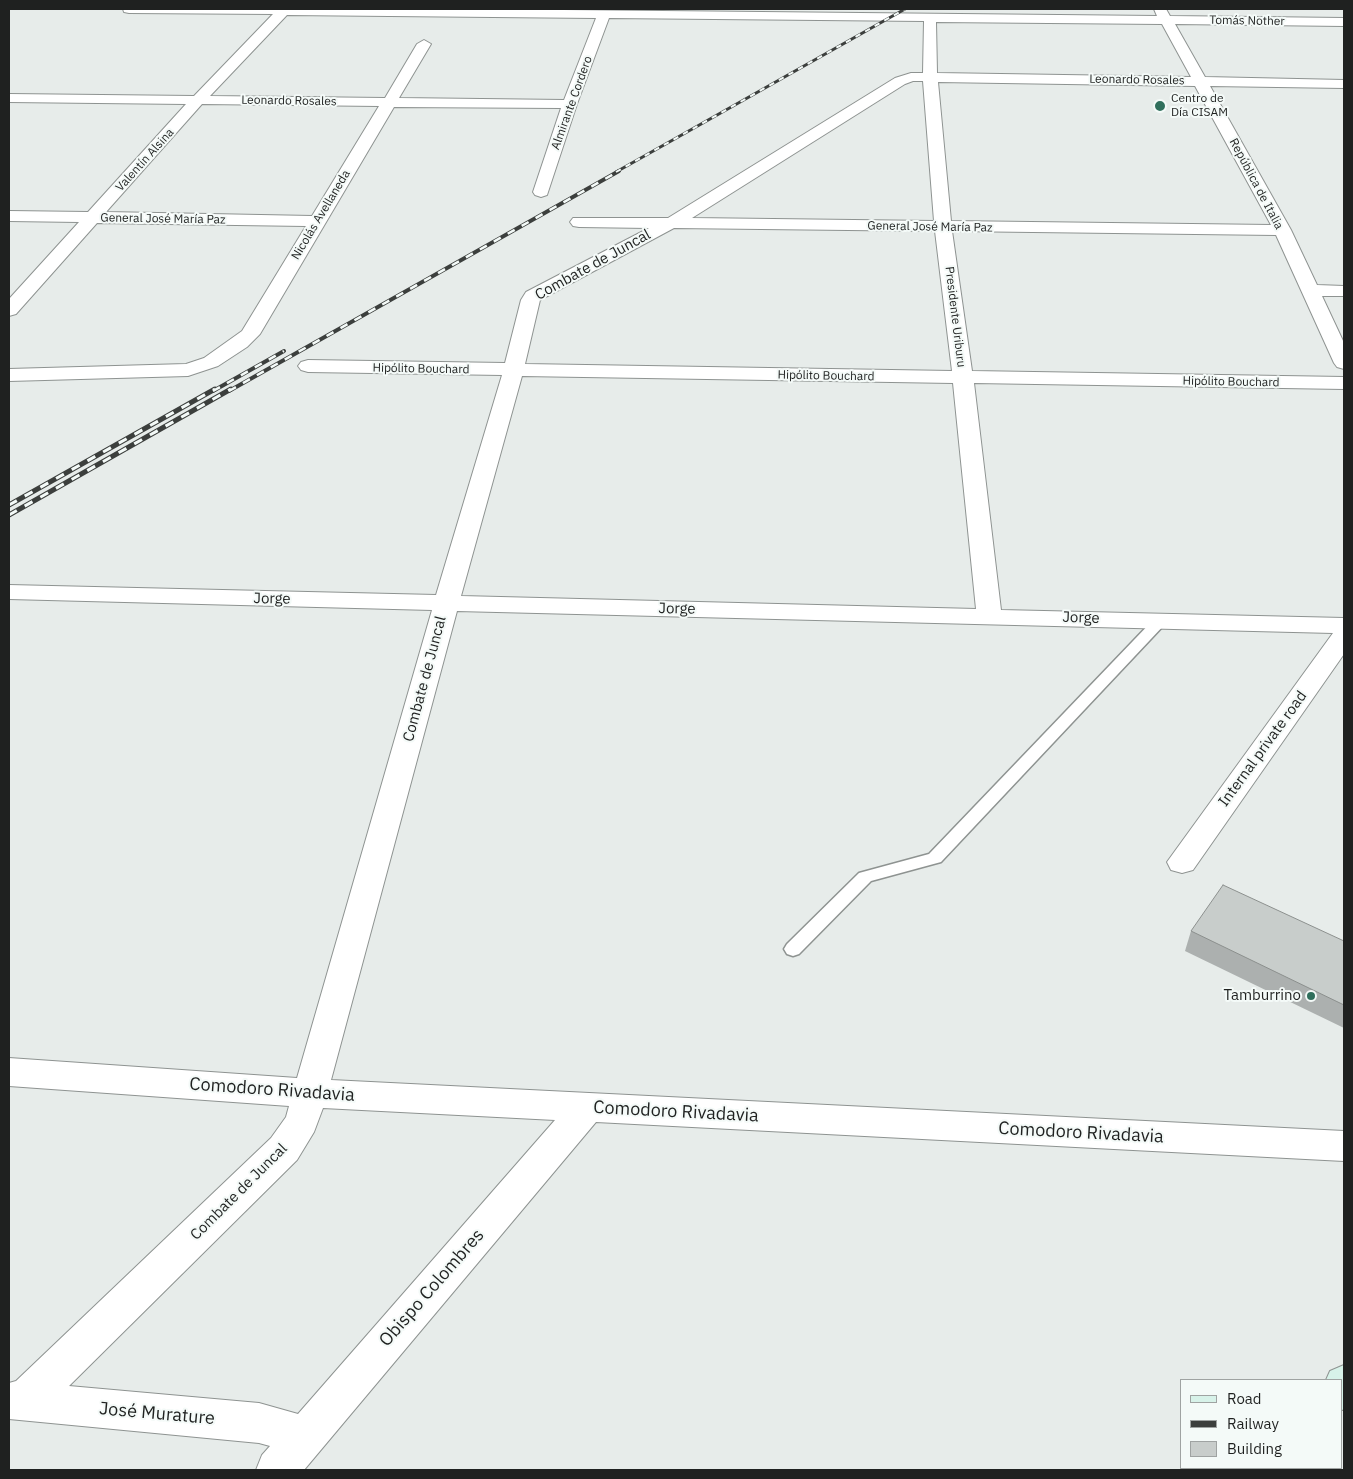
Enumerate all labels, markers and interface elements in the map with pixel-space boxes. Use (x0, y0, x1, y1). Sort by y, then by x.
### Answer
street label: Tomás Nother (1209, 13, 1285, 29)
street label: Almirante Cordero (548, 54, 596, 152)
street label: Leonardo Rosales (1089, 72, 1185, 88)
place label: Centro de Día CISAM (1171, 92, 1228, 120)
street label: Leonardo Rosales (241, 93, 337, 109)
marker: Centro de Día CISAM (1153, 99, 1167, 113)
street label: Valentín Alsina (113, 125, 177, 195)
street label: República de Italia (1226, 136, 1286, 232)
street label: Nicolás Avellaneda (289, 168, 353, 262)
street label: General José María Paz (100, 211, 226, 227)
street label: General José María Paz (867, 219, 993, 235)
street label: Combate de Juncal (532, 226, 654, 304)
street label: Presidente Uriburu (942, 266, 968, 368)
street label: Hipólito Bouchard (372, 361, 470, 377)
street label: Hipólito Bouchard (777, 368, 875, 384)
street label: Hipólito Bouchard (1182, 374, 1280, 390)
street label: Jorge (253, 590, 291, 608)
street label: Jorge (658, 600, 696, 618)
street label: Jorge (1062, 608, 1100, 628)
street label: Combate de Juncal (400, 614, 450, 744)
street label: Internal private road (1215, 688, 1311, 810)
place label: Tamburrino (1223, 987, 1301, 1005)
marker: Tamburrino (1305, 990, 1317, 1002)
street label: Comodoro Rivadavia (189, 1073, 355, 1107)
street label: Comodoro Rivadavia (593, 1097, 759, 1127)
street label: Comodoro Rivadavia (998, 1118, 1164, 1148)
street label: Combate de Juncal (187, 1140, 291, 1244)
street label: Obispo Colombres (375, 1225, 489, 1351)
legend (1180, 1379, 1343, 1469)
text: Road (1227, 1389, 1262, 1408)
street label: José Murature (98, 1398, 216, 1430)
text: Railway (1227, 1414, 1279, 1433)
text: Building (1227, 1439, 1282, 1458)

